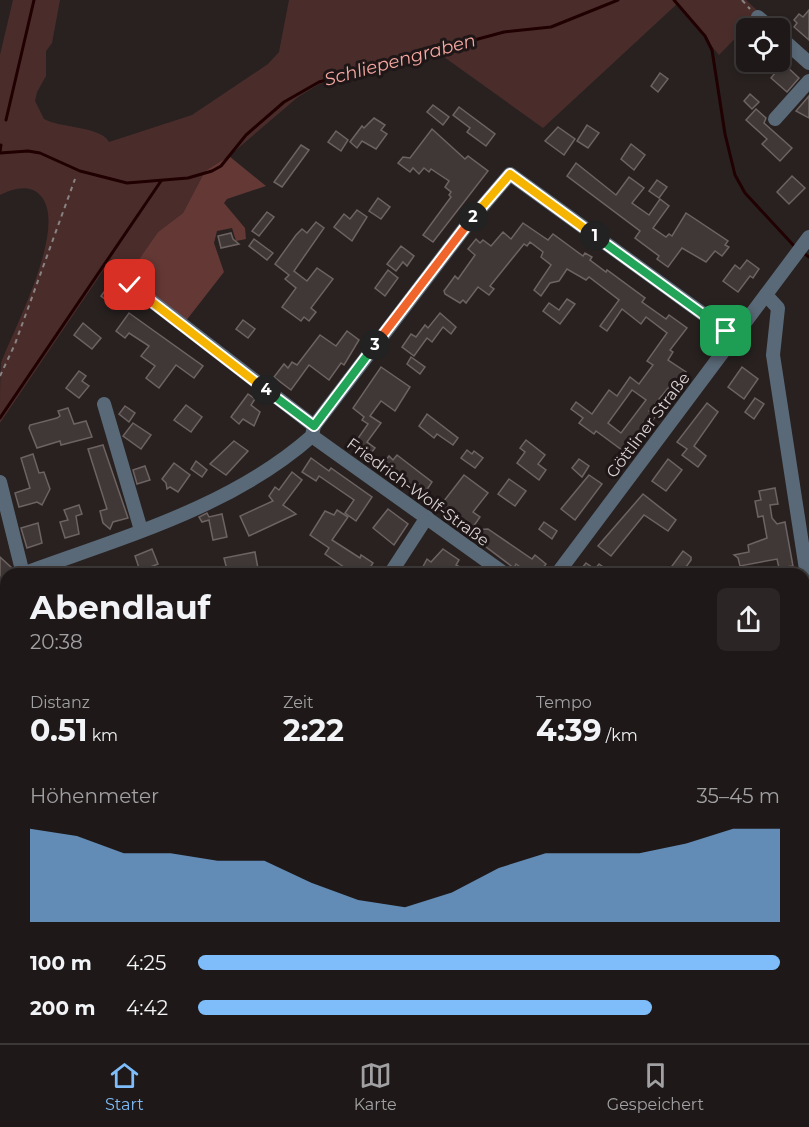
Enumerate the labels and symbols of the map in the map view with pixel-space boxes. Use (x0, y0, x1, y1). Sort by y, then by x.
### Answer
water label: Schliepengraben (322, 29, 478, 91)
pin: 2 (458, 202, 488, 232)
pin: 1 (580, 221, 610, 251)
pin (104, 259, 155, 310)
pin (700, 305, 751, 356)
pin: 3 (360, 330, 390, 360)
street label: Göttliner Straße (602, 369, 694, 481)
pin: 4 (251, 375, 281, 405)
street label: Friedrich-Wolf-Straße (343, 434, 493, 550)

